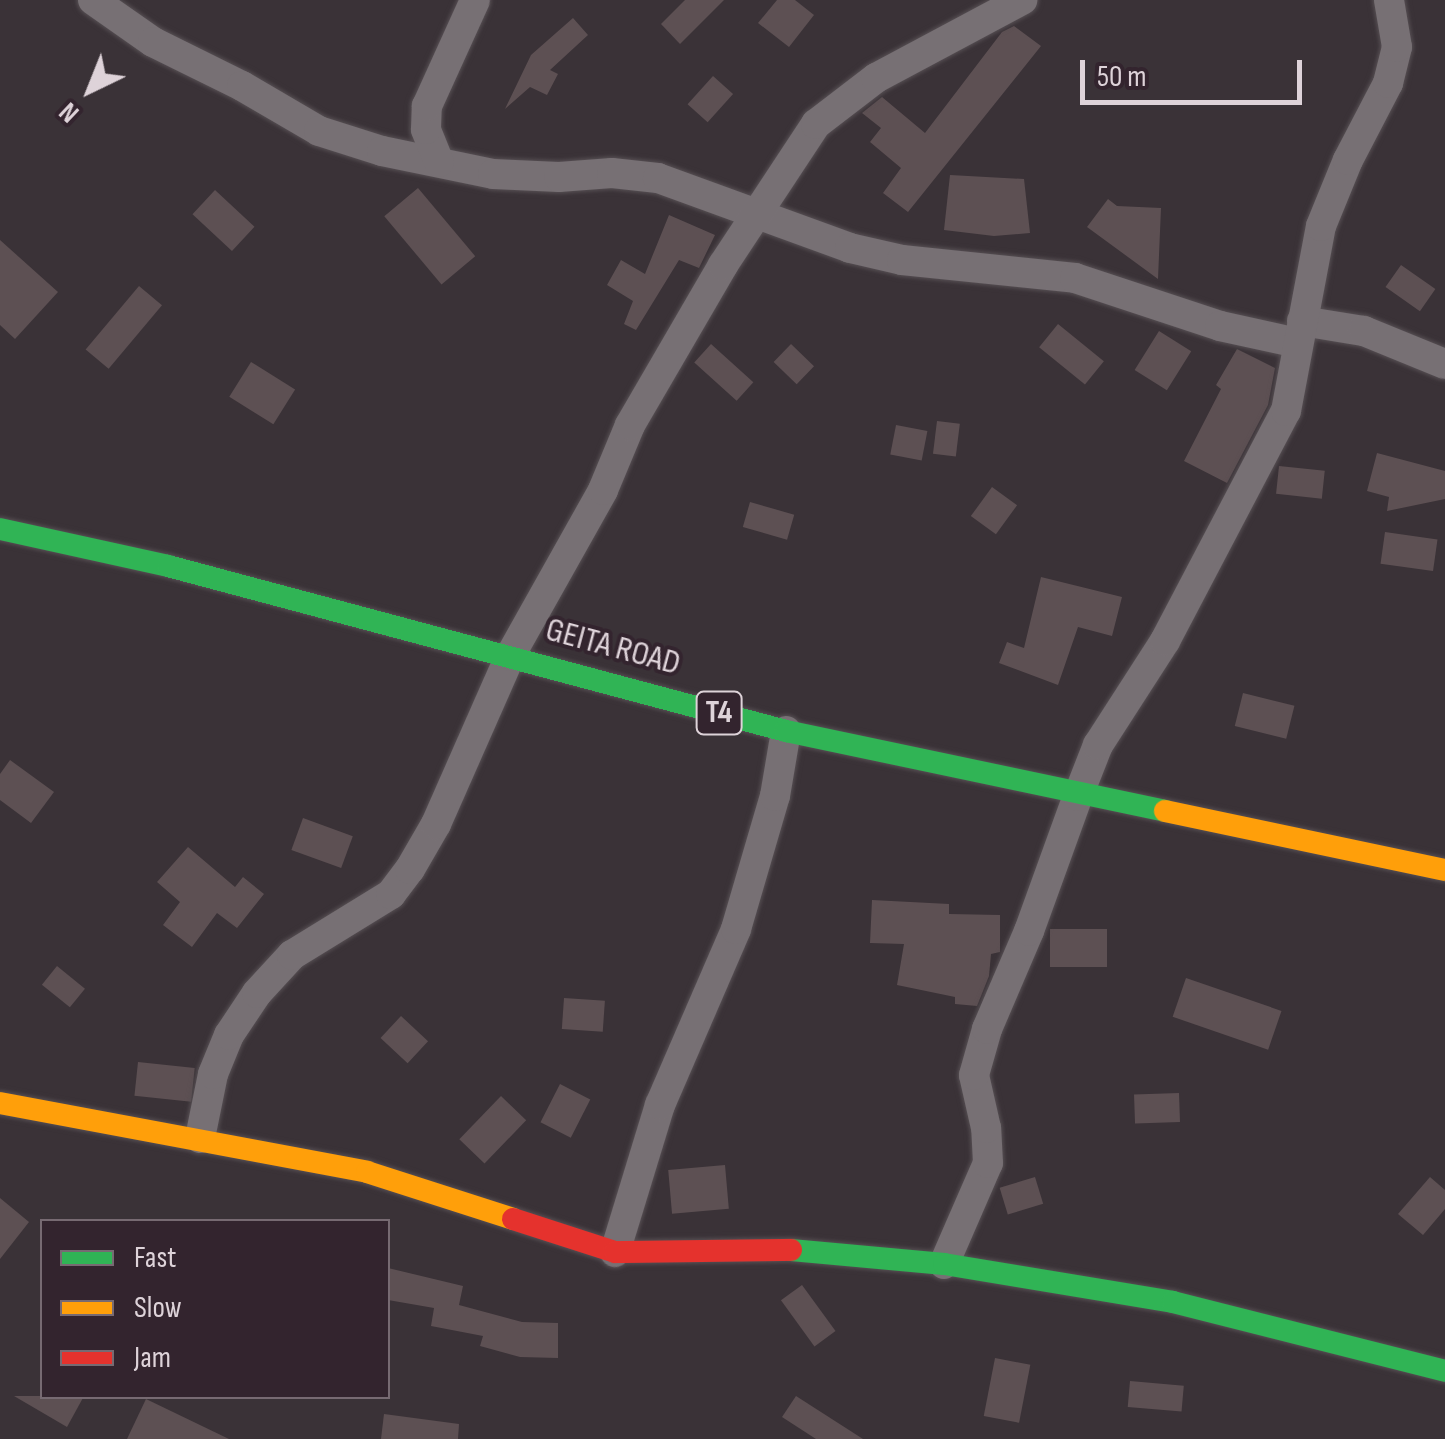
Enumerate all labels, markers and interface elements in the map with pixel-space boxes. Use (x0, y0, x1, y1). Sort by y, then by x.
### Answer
north arrow (40, 40, 140, 140)
scale bar (1085, 40, 1308, 102)
text: 50 m (1097, 59, 1146, 95)
text: N (52, 95, 86, 129)
street label: GEITA ROAD (541, 609, 685, 685)
road number: T4 (694, 686, 744, 740)
legend (40, 1219, 390, 1399)
text: Fast (134, 1240, 176, 1276)
text: Slow (134, 1290, 182, 1326)
text: Jam (134, 1340, 171, 1376)

